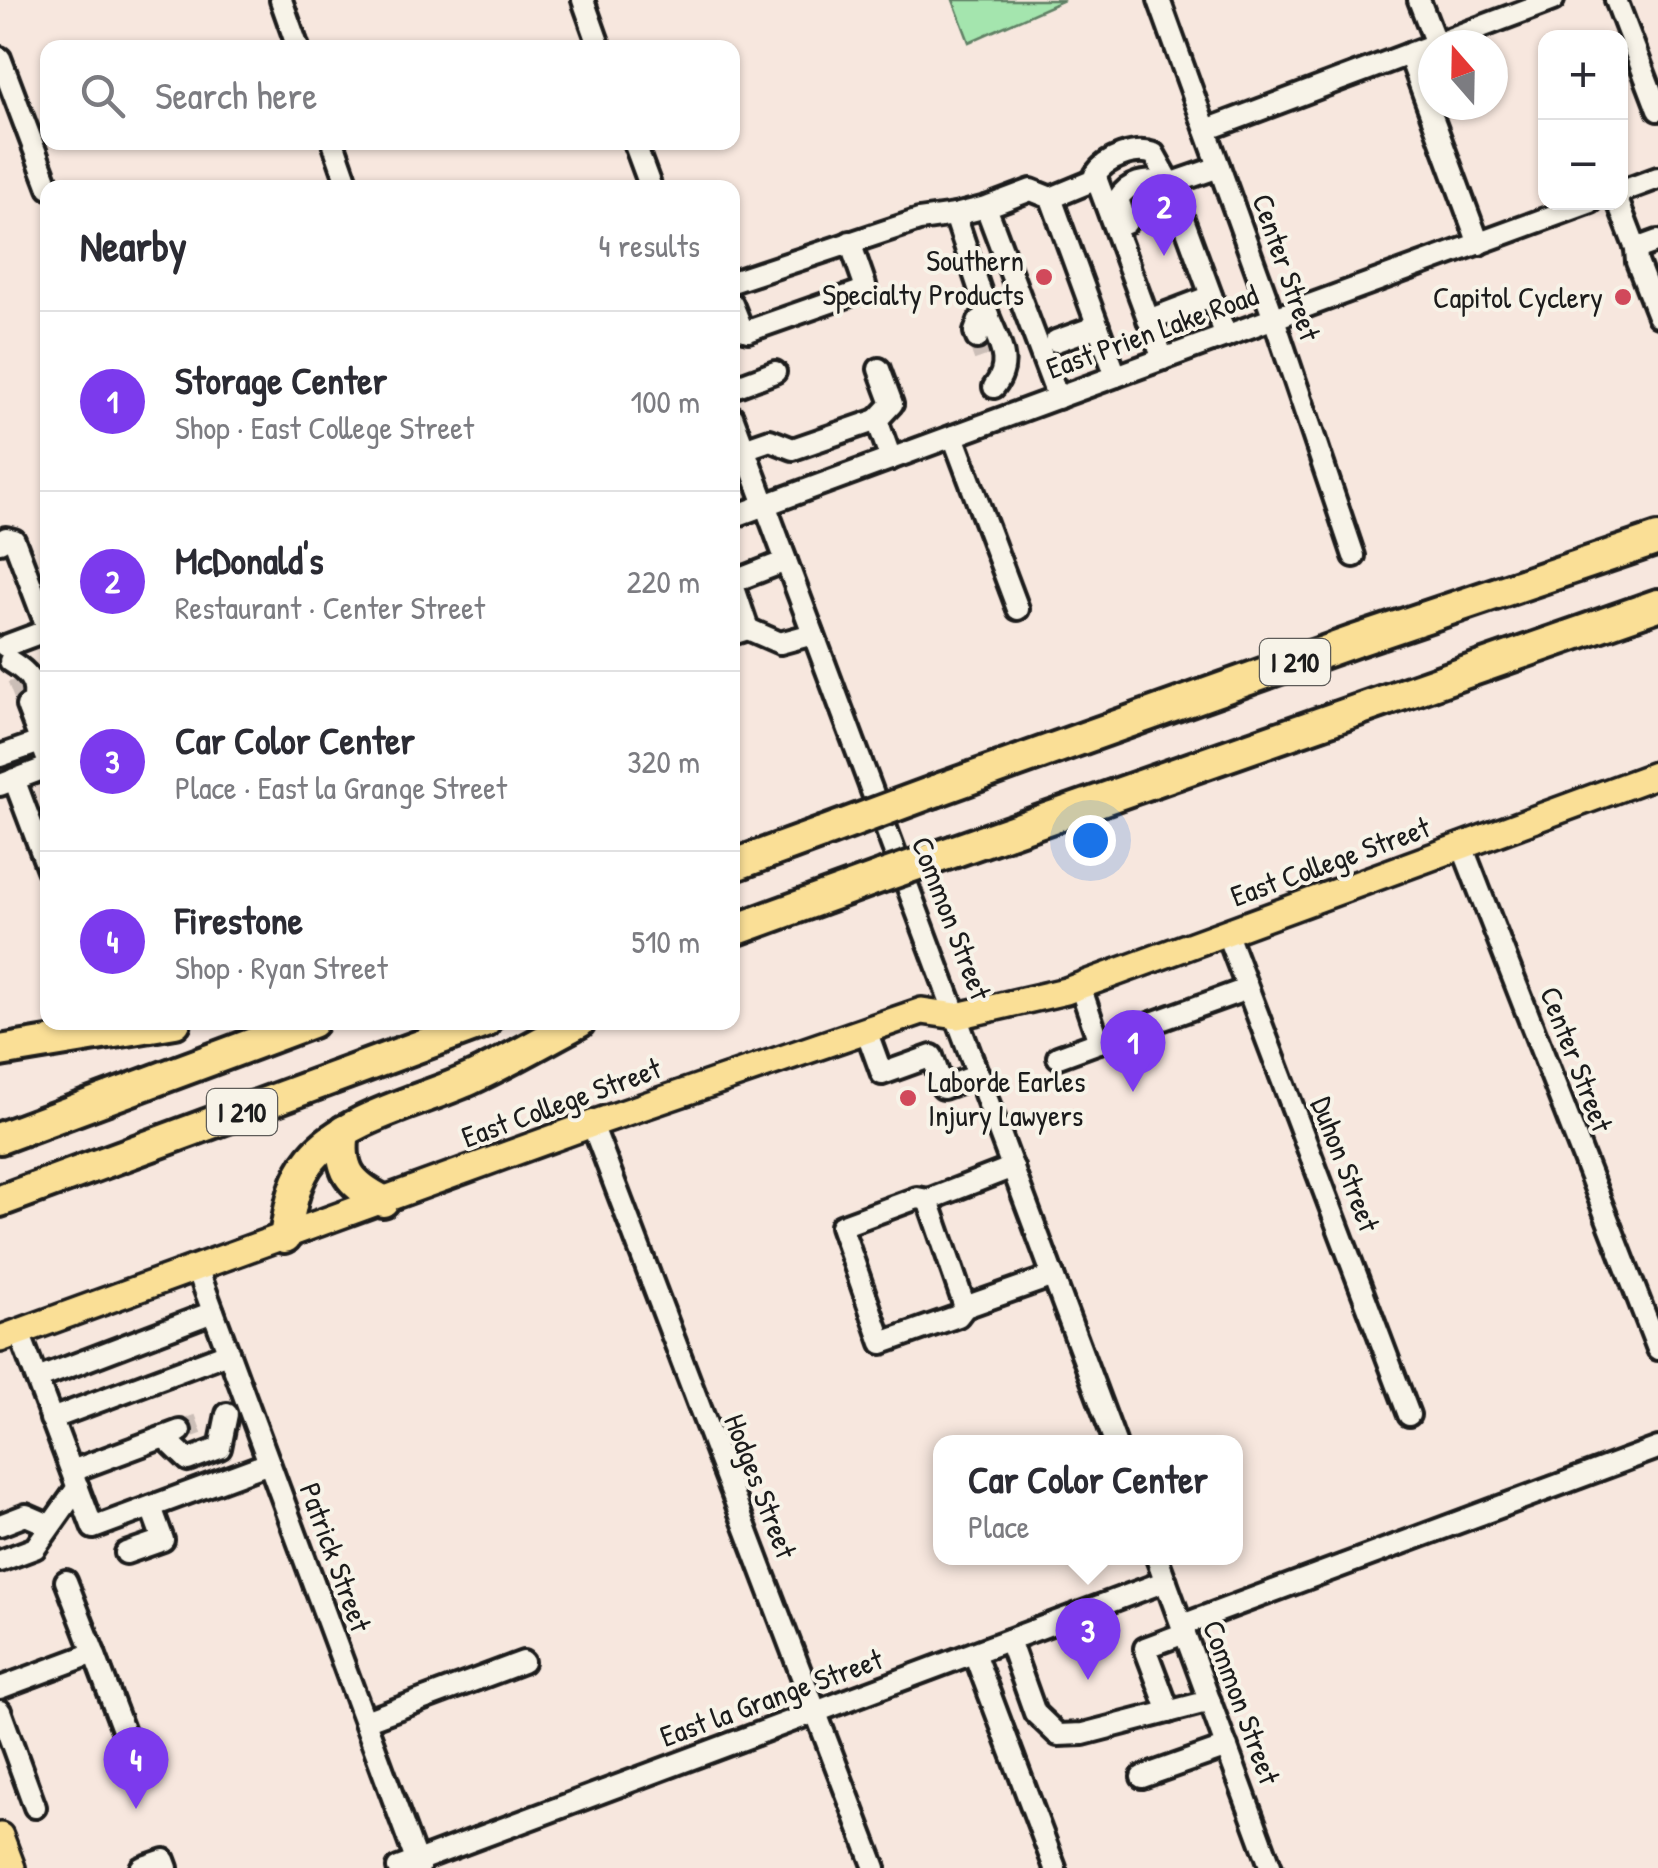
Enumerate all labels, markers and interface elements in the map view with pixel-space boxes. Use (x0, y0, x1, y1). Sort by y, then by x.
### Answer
north arrow (1418, 30, 1508, 120)
map controls (1538, 30, 1628, 210)
button: + (1538, 30, 1628, 120)
search box (40, 40, 740, 150)
icon: search (75, 68, 130, 123)
text: Search here (155, 69, 317, 121)
button: − (1538, 120, 1628, 210)
pin: 2 (1132, 174, 1196, 256)
street label: Center Street (1243, 188, 1331, 346)
text: Nearby (80, 217, 187, 274)
text: 4 results (599, 224, 700, 267)
place label: Southern Specialty Products (822, 240, 1024, 314)
marker: Southern Specialty Products (1033, 266, 1055, 288)
street label: East Prien Lake Road (1041, 274, 1264, 388)
place label: Capitol Cyclery (1433, 277, 1603, 317)
marker: Capitol Cyclery (1612, 286, 1634, 308)
text: Storage Center (175, 354, 387, 406)
text: 1 (107, 380, 118, 423)
text: 100 m (631, 380, 700, 423)
text: Shop · East College Street (175, 406, 474, 449)
text: McDonald's (175, 534, 324, 586)
text: 2 (105, 560, 120, 603)
text: 220 m (627, 560, 700, 603)
text: Restaurant · Center Street (175, 586, 485, 629)
road number: I 210 (1260, 639, 1330, 685)
text: Car Color Center (175, 714, 415, 766)
text: 3 (105, 740, 120, 783)
text: 320 m (627, 740, 700, 783)
text: Place · East la Grange Street (175, 766, 507, 809)
street label: East College Street (1225, 806, 1436, 916)
your location (1065, 815, 1116, 866)
street label: Common Street (903, 831, 1002, 1006)
text: Firestone (175, 894, 303, 946)
text: 4 (106, 920, 119, 963)
text: 510 m (631, 920, 700, 963)
text: Shop · Ryan Street (175, 946, 388, 989)
street label: Center Street (1531, 981, 1623, 1138)
pin: 1 (1100, 1010, 1166, 1092)
street label: East College Street (456, 1047, 667, 1157)
place label: Laborde Earles Injury Lawyers (928, 1061, 1086, 1135)
marker: Laborde Earles Injury Lawyers (897, 1087, 919, 1109)
road number: I 210 (207, 1089, 277, 1135)
street label: Duhon Street (1302, 1091, 1390, 1238)
street label: Hodges Street (715, 1408, 807, 1564)
popup (933, 1435, 1243, 1565)
text: Car Color Center (968, 1453, 1208, 1505)
street label: Patrick Street (291, 1477, 382, 1638)
text: Place (968, 1505, 1030, 1548)
pin: 3 (1056, 1598, 1120, 1680)
street label: Common Street (1194, 1614, 1290, 1790)
street label: East la Grange Street (654, 1638, 888, 1756)
pin: 4 (104, 1726, 168, 1809)

